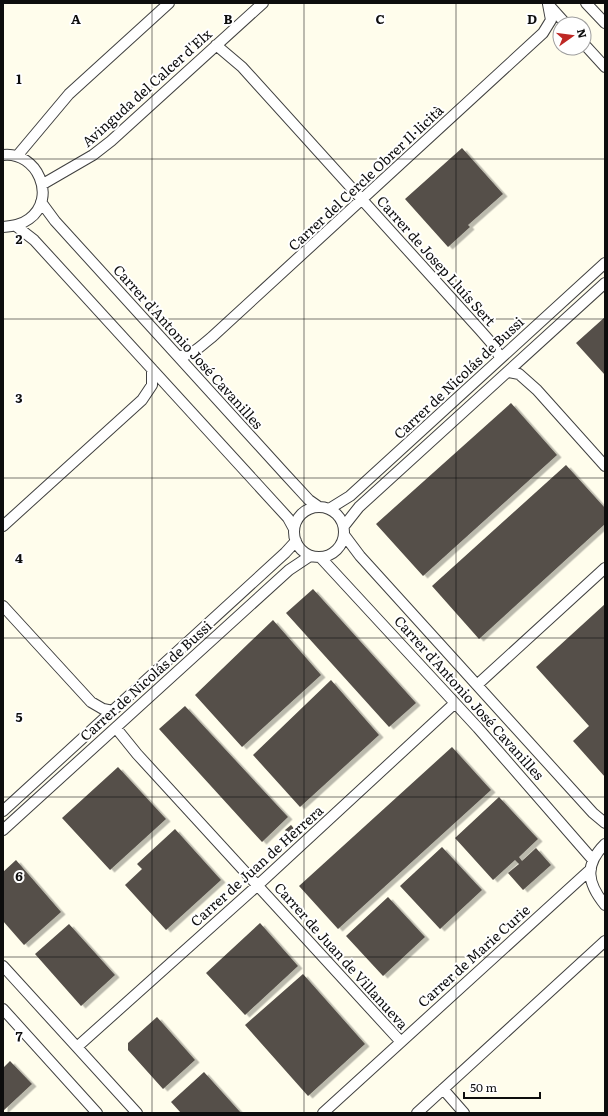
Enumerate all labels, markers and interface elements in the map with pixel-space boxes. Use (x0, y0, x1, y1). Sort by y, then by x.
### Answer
text: A (71, 9, 81, 28)
text: B (224, 9, 233, 28)
text: C (375, 9, 385, 28)
text: D (527, 9, 537, 28)
north arrow (552, 16, 592, 56)
street label: Avinguda del Calcer d'Elx (77, 23, 216, 151)
text: N (574, 27, 592, 40)
text: 1 (16, 69, 22, 88)
street label: Carrer del Cercle Obrer Il·licità (283, 100, 448, 255)
street label: Carrer de Josep Lluís Sert (373, 191, 501, 330)
text: 2 (16, 229, 23, 248)
street label: Carrer d'Antonio José Cavanilles (109, 260, 268, 433)
street label: Carrer de Nicolás de Bussi (389, 311, 528, 443)
text: 3 (15, 388, 23, 407)
text: 4 (15, 548, 23, 567)
street label: Carrer d'Antonio José Cavanilles (390, 611, 549, 784)
street label: Carrer de Nicolás de Bussi (75, 615, 216, 745)
text: 5 (15, 707, 23, 726)
street label: Carrer de Juan de Herrera (186, 800, 327, 930)
text: 6 (15, 866, 23, 885)
street label: Carrer de Juan de Villanueva (270, 877, 414, 1034)
street label: Carrer de Marie Curie (413, 899, 534, 1011)
text: 7 (15, 1026, 23, 1045)
scale bar (464, 1074, 540, 1100)
text: 50 m (470, 1078, 497, 1096)

